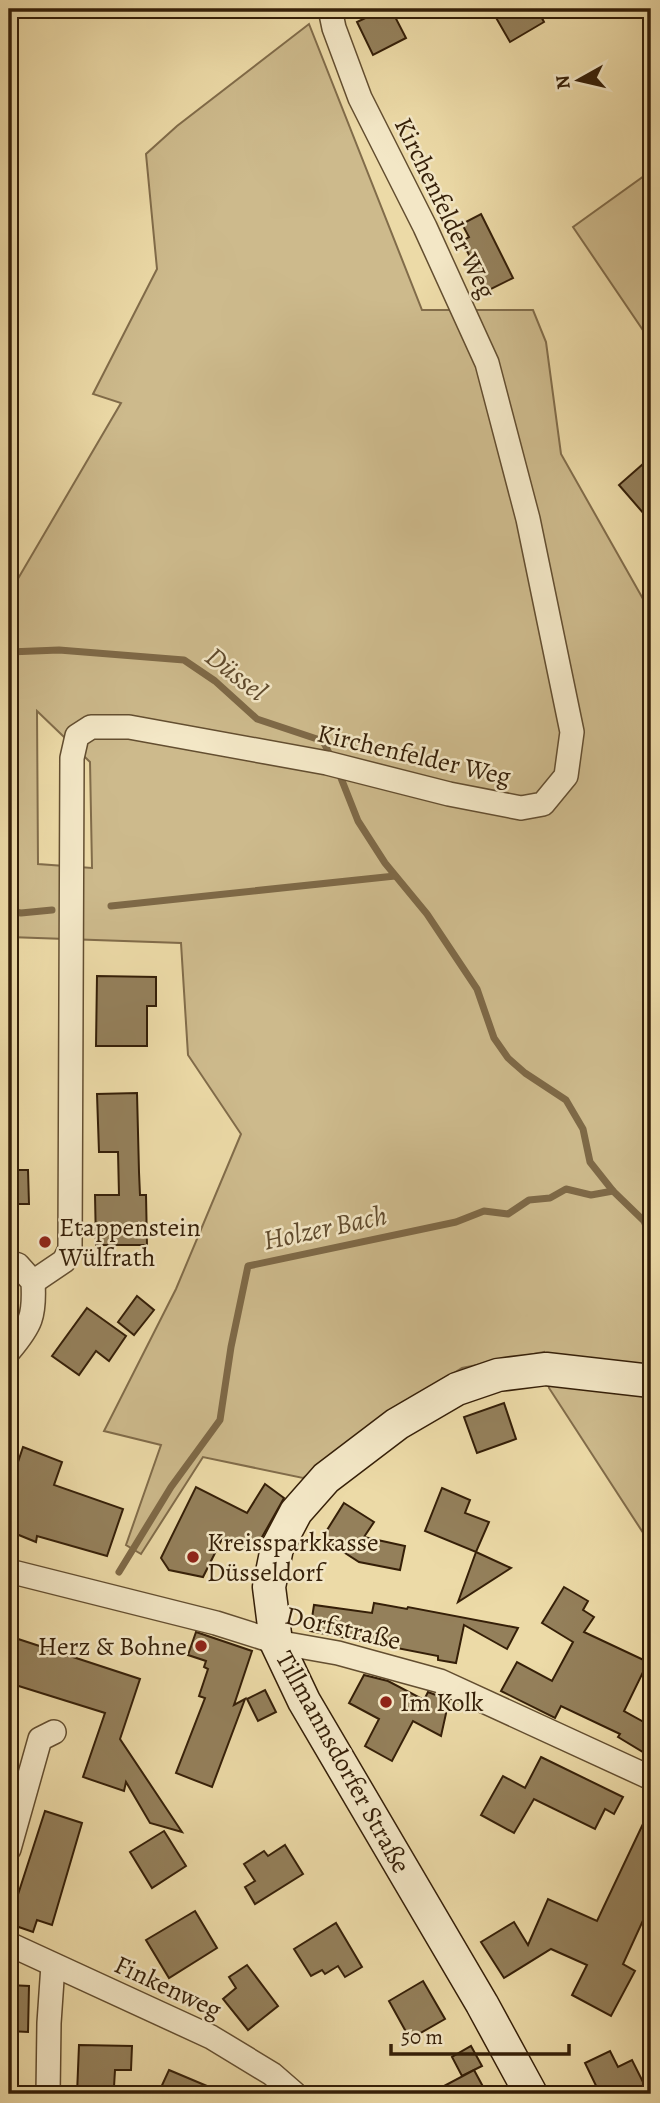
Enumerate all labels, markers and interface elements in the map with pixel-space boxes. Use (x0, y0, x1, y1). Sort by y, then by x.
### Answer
north arrow (544, 46, 614, 116)
text: N (549, 73, 577, 91)
street label: Kirchenfelder Weg (386, 111, 504, 305)
water label: Düssel (197, 638, 275, 710)
street label: Kirchenfelder Weg (314, 716, 514, 794)
water label: Holzer Bach (260, 1196, 390, 1260)
place label: Etappenstein Wülfrath (58, 1210, 201, 1275)
marker: Etappenstein Wülfrath (37, 1234, 53, 1250)
place label: Kreissparkkasse Düsseldorf (207, 1525, 379, 1590)
marker: Kreissparkkasse Düsseldorf (185, 1549, 201, 1565)
street label: Dorfstraße (282, 1598, 404, 1658)
place label: Herz & Bohne (38, 1629, 187, 1664)
marker: Herz & Bohne (193, 1638, 209, 1654)
street label: Tillmannsdorfer Straße (267, 1645, 419, 1879)
place label: Im Kolk (400, 1685, 484, 1720)
marker: Im Kolk (378, 1694, 394, 1710)
street label: Finkenweg (109, 1947, 227, 2027)
scale bar (391, 2012, 569, 2056)
text: 50 m (401, 2023, 443, 2051)

